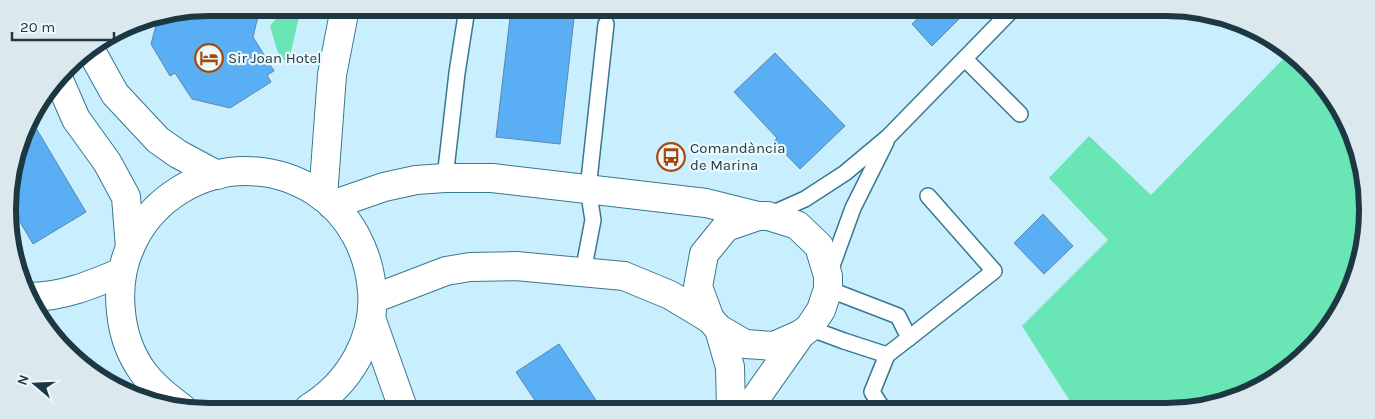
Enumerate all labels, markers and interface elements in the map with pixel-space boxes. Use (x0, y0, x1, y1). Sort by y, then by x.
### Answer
scale bar (12, 10, 115, 42)
text: 20 m (20, 18, 55, 36)
hotel icon: Sir Joan Hotel (194, 43, 224, 73)
place label: Sir Joan Hotel (228, 49, 321, 67)
place label: Comandància de Marina (690, 139, 785, 174)
bus stop icon: Comandància de Marina (656, 142, 686, 172)
north arrow (10, 359, 60, 409)
text: N (14, 372, 33, 387)

